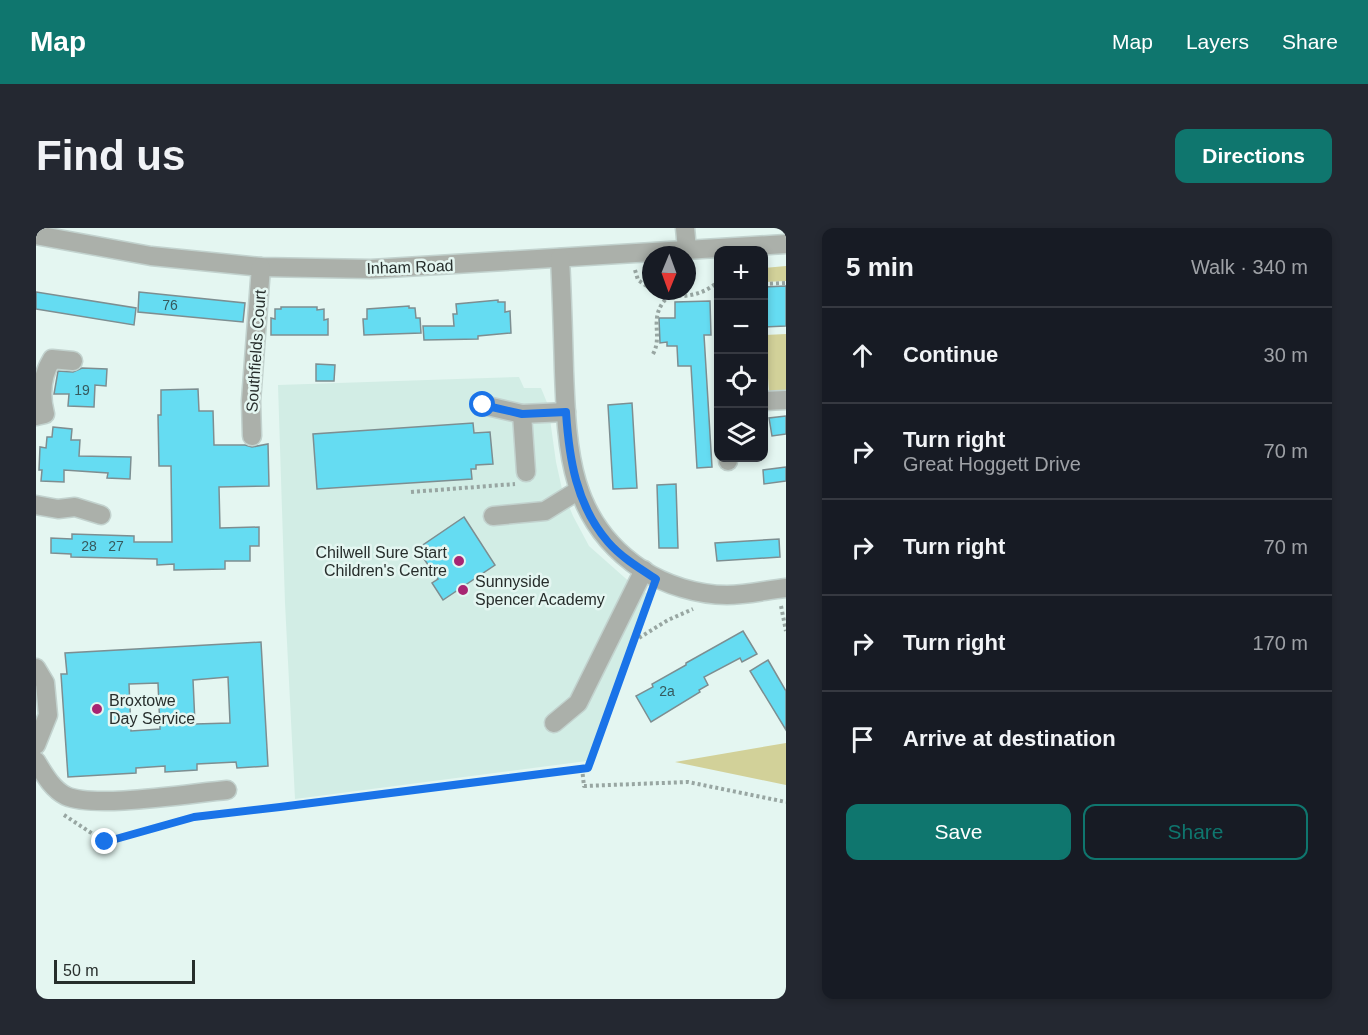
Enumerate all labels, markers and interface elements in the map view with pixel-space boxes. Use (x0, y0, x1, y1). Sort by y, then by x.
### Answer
text: Map (30, 26, 86, 57)
text: Map (1112, 30, 1153, 53)
text: Layers (1186, 30, 1249, 53)
text: Share (1282, 30, 1338, 53)
button: Directions (1175, 129, 1332, 183)
text: Find us (36, 132, 185, 179)
north arrow (642, 246, 696, 300)
map controls (714, 246, 768, 462)
button: + (714, 246, 768, 300)
text: 5 min (846, 252, 914, 282)
text: Walk · 340 m (1191, 256, 1308, 278)
street label: Inham Road (366, 257, 454, 277)
street label: Southfields Court (243, 289, 269, 413)
house number: 76 (162, 297, 178, 313)
button: − (714, 300, 768, 354)
icon: ahead (846, 339, 879, 372)
text: Continue (903, 342, 998, 367)
text: 30 m (1264, 344, 1308, 366)
button: locate (714, 354, 768, 408)
house number: 19 (74, 382, 90, 398)
route start (469, 391, 495, 417)
button: layers (714, 408, 768, 462)
text: Turn right (903, 427, 1005, 452)
icon: right (846, 435, 879, 468)
text: 70 m (1264, 440, 1308, 462)
text: Great Hoggett Drive (903, 453, 1081, 475)
icon: right (846, 531, 879, 564)
text: Turn right (903, 534, 1005, 559)
text: 70 m (1264, 536, 1308, 558)
house number: 28 (81, 538, 97, 554)
house number: 27 (108, 538, 124, 554)
place label: Chilwell Sure Start Children's Centre (315, 544, 448, 579)
marker: Chilwell Sure Start Children's Centre (452, 554, 466, 568)
place label: Sunnyside Spencer Academy (475, 573, 605, 608)
marker: Sunnyside Spencer Academy (456, 583, 470, 597)
icon: right (846, 627, 879, 660)
text: Turn right (903, 630, 1005, 655)
text: 170 m (1252, 632, 1308, 654)
house number: 2a (659, 683, 675, 699)
place label: Broxtowe Day Service (109, 692, 195, 727)
marker: Broxtowe Day Service (90, 702, 104, 716)
icon: arrive (846, 723, 879, 756)
text: Arrive at destination (903, 726, 1116, 751)
button: Save (846, 804, 1071, 860)
button: Share (1083, 804, 1308, 860)
route end (91, 828, 117, 854)
scale bar (54, 957, 195, 984)
text: 50 m (63, 962, 99, 979)

